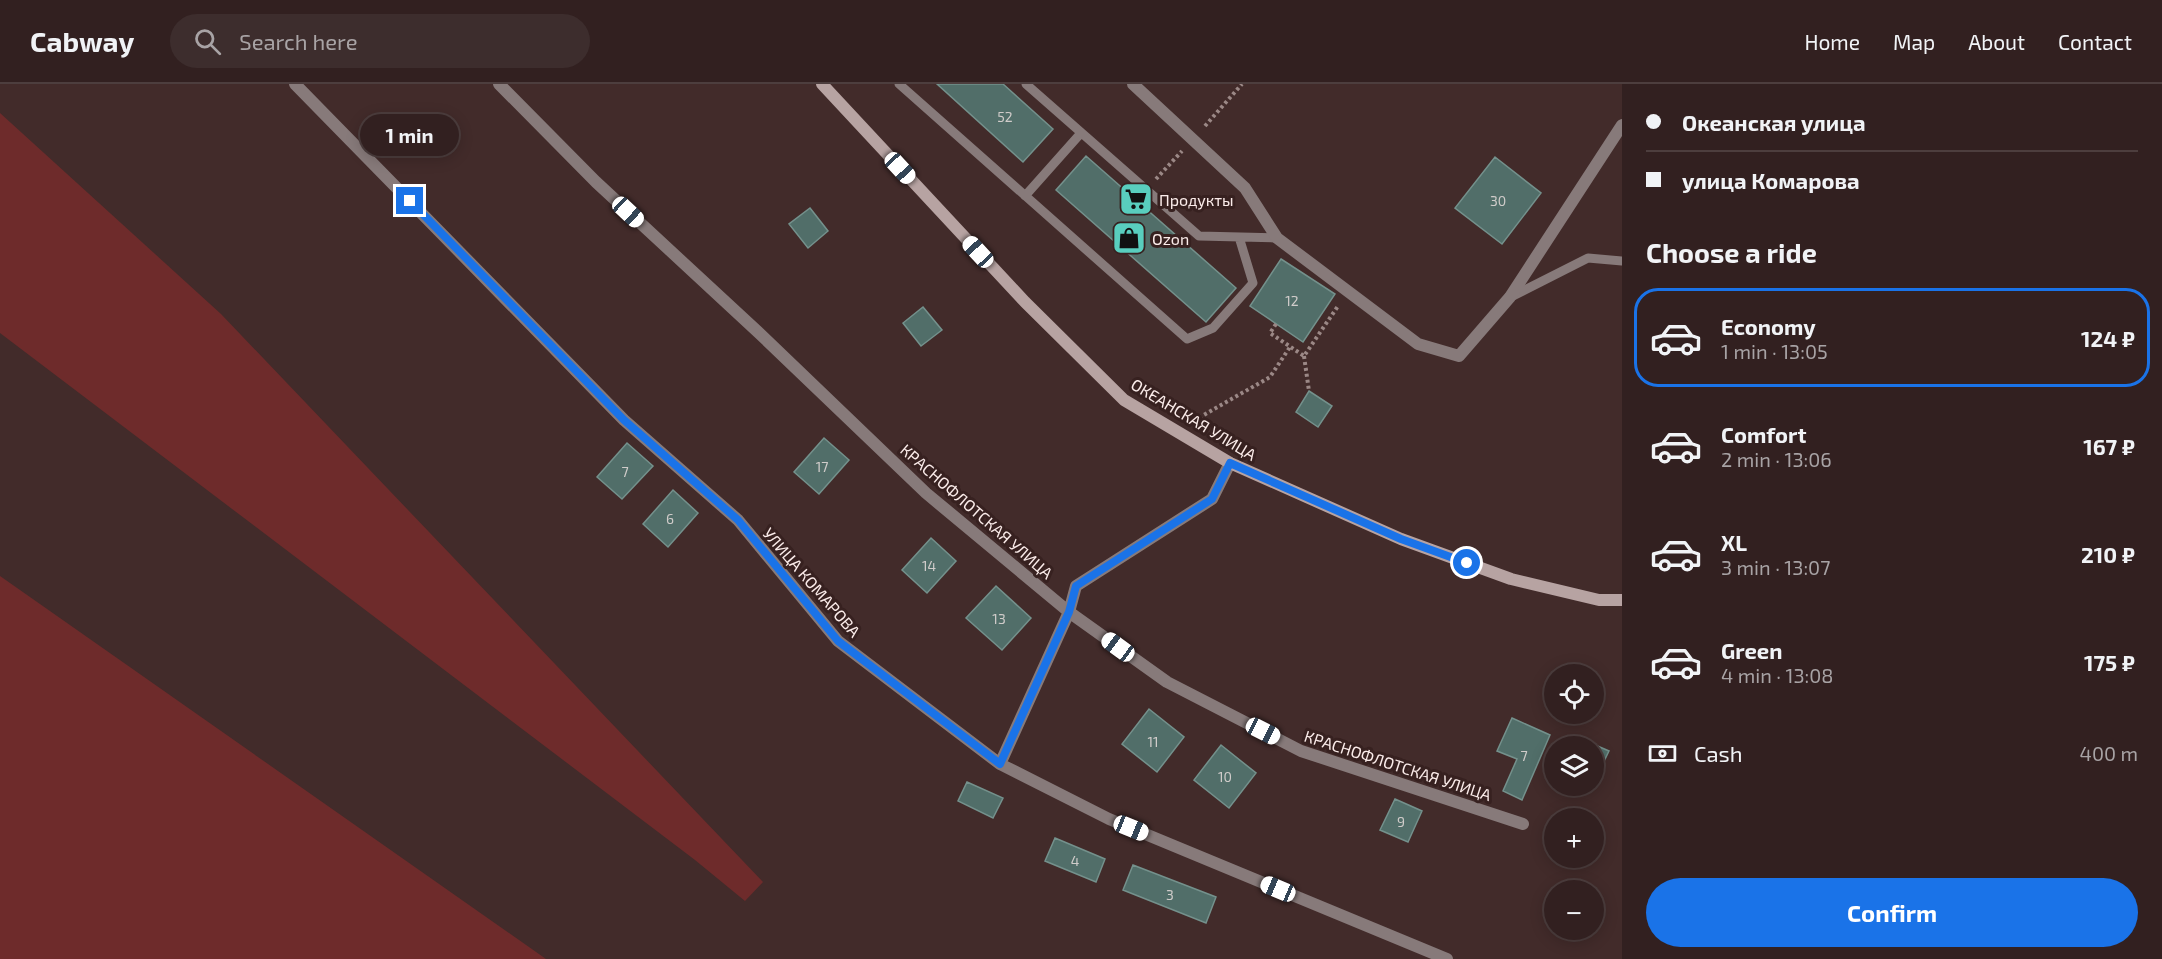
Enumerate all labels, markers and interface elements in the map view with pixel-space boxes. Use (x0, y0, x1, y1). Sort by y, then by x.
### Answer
search box (170, 14, 590, 68)
text: Cabway (30, 24, 134, 58)
icon: search (191, 25, 224, 58)
text: Search here (239, 28, 357, 54)
text: Home (1804, 29, 1860, 54)
text: Map (1893, 29, 1935, 54)
text: About (1968, 29, 2025, 54)
text: Contact (2058, 29, 2132, 54)
house number: 52 (997, 108, 1013, 125)
text: Океанская улица (1682, 109, 1866, 135)
callout: 1 min (360, 114, 460, 156)
text: 1 min (385, 123, 434, 147)
car (881, 149, 919, 187)
text: улица Комарова (1682, 167, 1860, 193)
supermarket icon: Продукты (1118, 181, 1154, 217)
route end (396, 187, 423, 214)
place label: Продукты (1159, 190, 1234, 210)
house number: 30 (1490, 192, 1506, 209)
car (609, 193, 647, 231)
shop icon: Ozon (1111, 220, 1147, 256)
place label: Ozon (1152, 229, 1189, 248)
car (959, 233, 997, 271)
text: Choose a ride (1646, 236, 1817, 268)
house number: 12 (1285, 292, 1299, 309)
icon: car (1649, 311, 1703, 365)
text: Economy (1721, 313, 1816, 339)
text: 124 ₽ (2081, 325, 2135, 351)
text: 1 min · 13:05 (1721, 339, 1828, 363)
street label: ОКЕАНСКАЯ УЛИЦА (1128, 374, 1260, 464)
icon: car (1649, 419, 1703, 473)
text: Comfort (1721, 421, 1806, 447)
text: 167 ₽ (2083, 433, 2135, 459)
street label: КРАСНОФЛОТСКАЯ УЛИЦА (897, 440, 1057, 582)
text: 2 min · 13:06 (1721, 447, 1832, 471)
house number: 17 (816, 458, 828, 475)
house number: 7 (621, 463, 629, 480)
house number: 6 (666, 510, 674, 527)
street label: УЛИЦА КОМАРОВА (759, 524, 865, 641)
icon: car (1649, 527, 1703, 581)
text: XL (1721, 529, 1747, 555)
text: 210 ₽ (2081, 541, 2135, 567)
route start (1453, 549, 1480, 576)
text: 3 min · 13:07 (1721, 555, 1830, 579)
house number: 14 (922, 557, 936, 574)
house number: 13 (992, 610, 1006, 627)
car (1098, 629, 1138, 665)
icon: car (1649, 635, 1703, 689)
text: Green (1721, 637, 1783, 663)
text: 175 ₽ (2084, 649, 2135, 675)
text: 4 min · 13:08 (1721, 663, 1834, 687)
map controls (1544, 664, 1604, 940)
button: locate (1544, 664, 1604, 724)
car (1243, 715, 1283, 747)
street label: КРАСНОФЛОТСКАЯ УЛИЦА (1302, 726, 1494, 804)
house number: 11 (1147, 733, 1159, 750)
button: layers (1544, 736, 1604, 796)
icon: cash (1646, 737, 1679, 770)
text: Cash (1694, 740, 1743, 766)
text: 400 m (2080, 741, 2138, 765)
house number: 7 (1520, 747, 1528, 764)
house number: 10 (1218, 768, 1232, 785)
button: + (1544, 808, 1604, 868)
car (1111, 813, 1151, 843)
house number: 9 (1397, 813, 1405, 830)
house number: 4 (1071, 852, 1079, 869)
car (1258, 874, 1298, 904)
button: Confirm (1646, 878, 2138, 947)
button: − (1544, 880, 1604, 940)
house number: 3 (1166, 886, 1174, 903)

